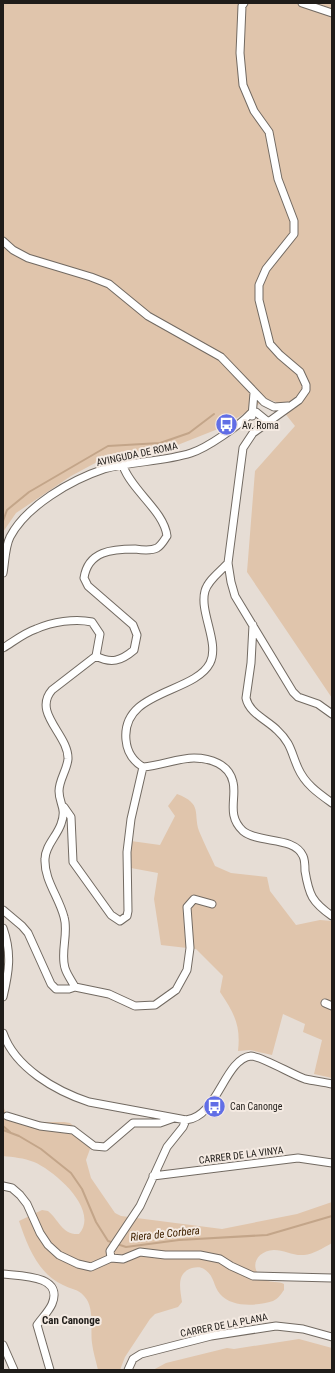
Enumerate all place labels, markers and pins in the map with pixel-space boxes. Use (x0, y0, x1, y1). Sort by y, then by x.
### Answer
bus stop icon: Av. Roma (214, 412, 240, 438)
place label: Av. Roma (242, 420, 279, 431)
bus stop icon: Can Canonge (202, 1093, 228, 1119)
place label: Can Canonge (230, 1101, 283, 1112)

